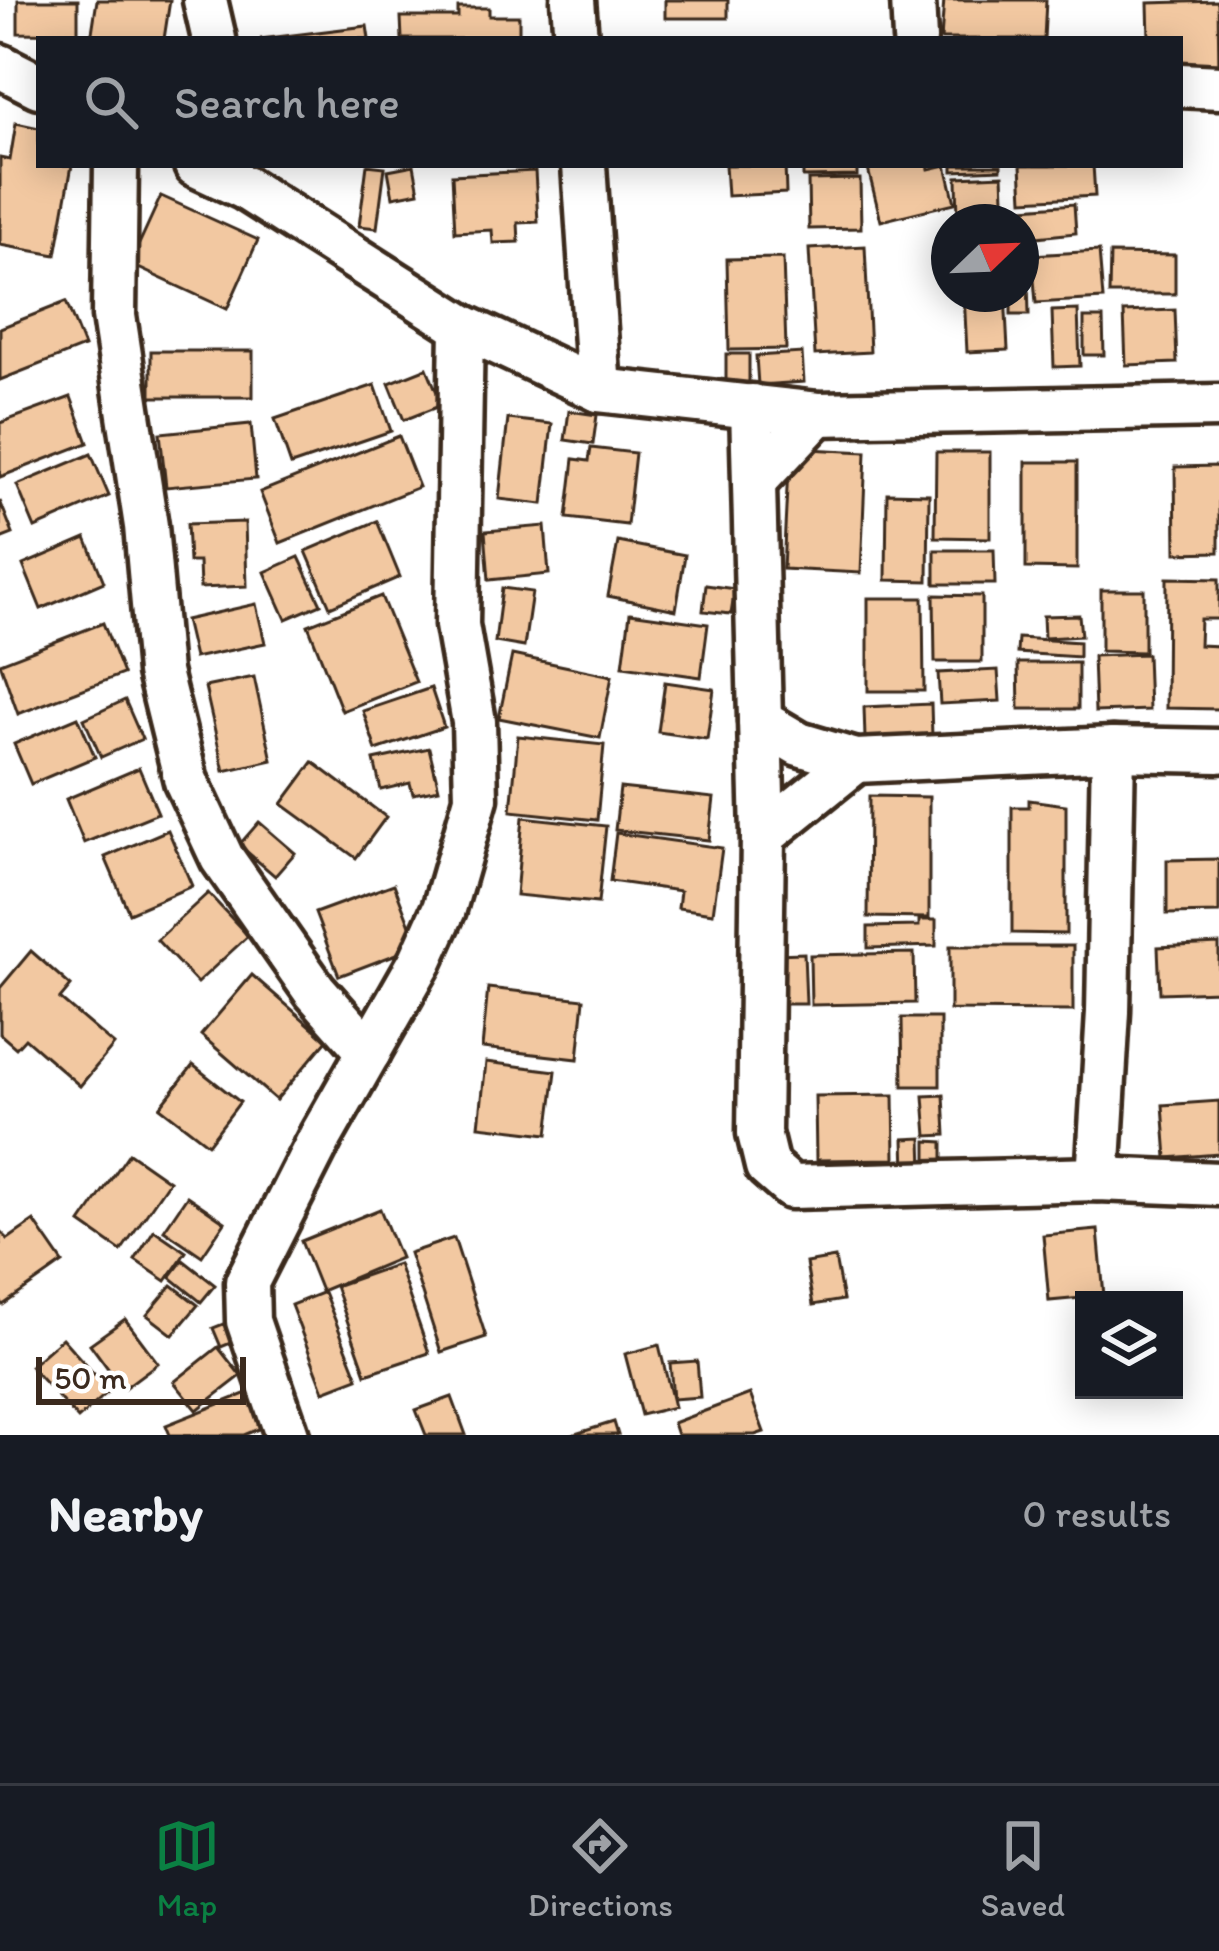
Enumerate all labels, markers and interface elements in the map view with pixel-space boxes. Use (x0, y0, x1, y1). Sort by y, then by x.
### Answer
search box (36, 36, 1183, 168)
icon: search (78, 69, 144, 135)
text: Search here (174, 75, 400, 129)
north arrow (931, 204, 1039, 312)
map controls (1075, 1291, 1183, 1399)
button: layers (1075, 1291, 1183, 1399)
scale bar (36, 1351, 246, 1404)
text: 50 m (54, 1358, 127, 1397)
text: Nearby (48, 1483, 203, 1544)
text: 0 results (1022, 1490, 1171, 1537)
tab: Map (154, 1813, 220, 1924)
tab: Directions (528, 1813, 673, 1924)
tab: Saved (981, 1813, 1065, 1924)

